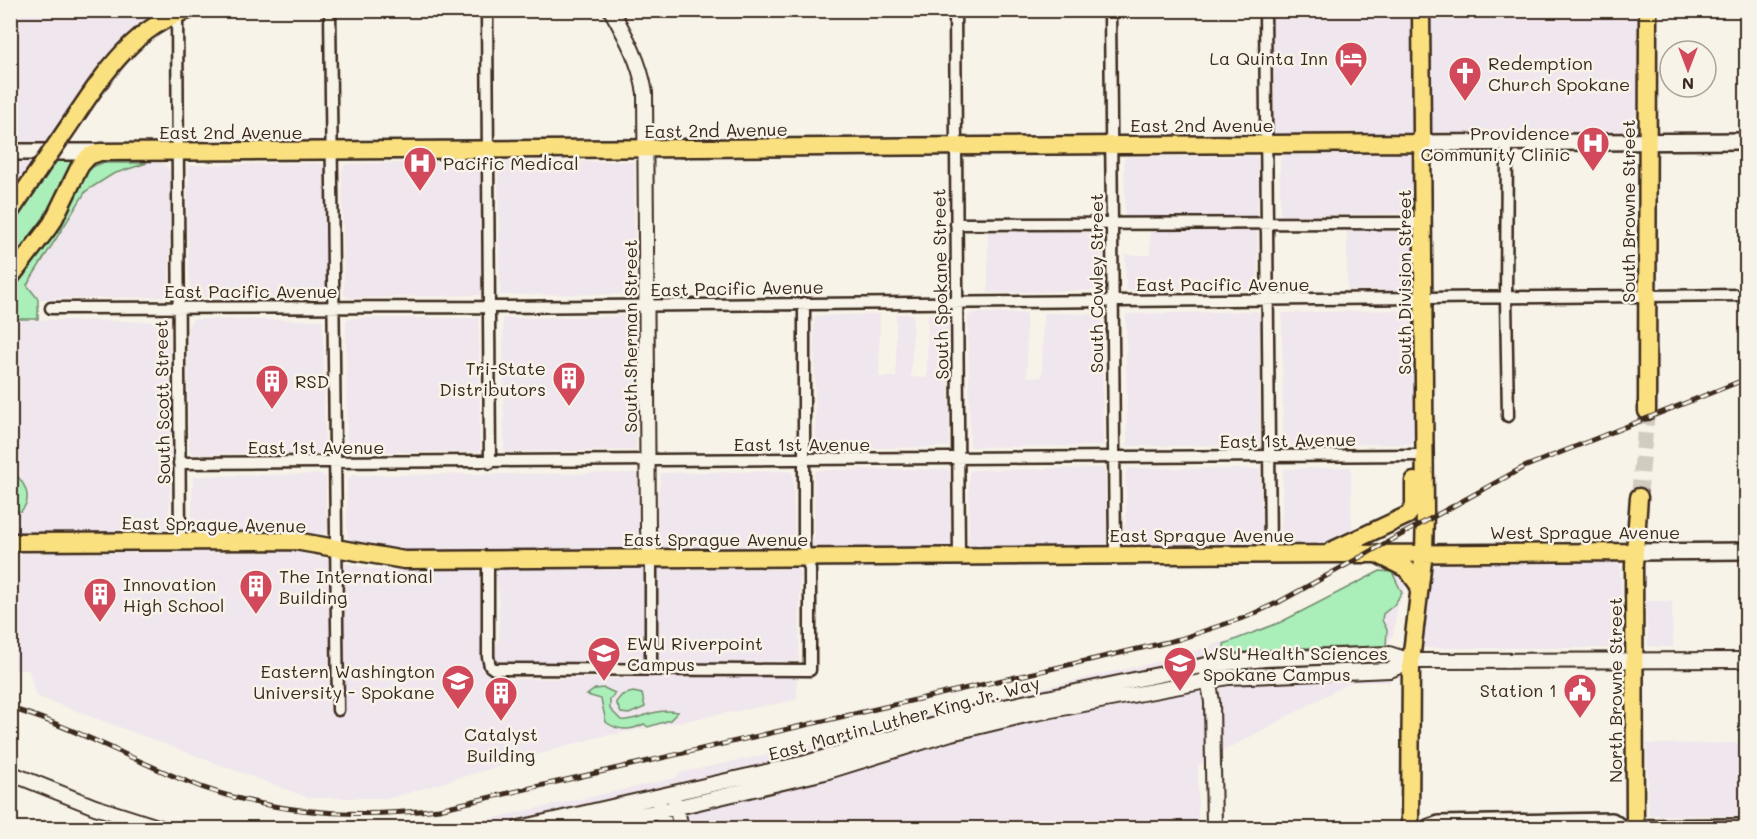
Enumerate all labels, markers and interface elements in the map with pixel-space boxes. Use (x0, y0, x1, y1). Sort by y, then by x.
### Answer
north arrow (1658, 39, 1718, 99)
hotel icon: La Quinta Inn (1333, 40, 1369, 87)
place label: La Quinta Inn (1209, 46, 1328, 70)
place label: Redemption Church Spokane (1488, 51, 1630, 96)
church icon: Redemption Church Spokane (1447, 55, 1483, 102)
text: N (1682, 74, 1694, 95)
street label: East 2nd Avenue (1130, 113, 1274, 137)
street label: East 2nd Avenue (644, 117, 788, 143)
street label: South Browne Street (1616, 119, 1640, 303)
street label: East 2nd Avenue (159, 120, 303, 144)
place label: Providence Community Clinic (1420, 121, 1570, 166)
hospital icon: Providence Community Clinic (1575, 125, 1611, 172)
hospital icon: Pacific Medical (402, 145, 438, 192)
place label: Pacific Medical (443, 151, 579, 175)
street label: South Spokane Street (926, 188, 954, 380)
street label: South Division Street (1392, 189, 1416, 375)
street label: South Cowley Street (1084, 193, 1108, 373)
street label: South Sherman Street (618, 239, 642, 433)
street label: East Pacific Avenue (1136, 272, 1310, 296)
street label: East Pacific Avenue (650, 274, 824, 302)
street label: East Pacific Avenue (164, 279, 338, 303)
street label: South Scott Street (149, 319, 175, 485)
place label: Tri-State Distributors (439, 356, 546, 401)
building icon: Tri-State Distributors (551, 360, 587, 407)
building icon: RSD (254, 363, 290, 410)
place label: RSD (295, 369, 329, 393)
street label: East 1st Avenue (1219, 427, 1357, 453)
street label: East 1st Avenue (734, 432, 870, 456)
street label: East 1st Avenue (248, 435, 384, 459)
street label: East Sprague Avenue (121, 510, 307, 538)
street label: West Sprague Avenue (1490, 520, 1680, 544)
street label: East Sprague Avenue (1110, 523, 1294, 547)
street label: East Sprague Avenue (624, 527, 808, 551)
place label: The International Building (279, 564, 433, 609)
building icon: The International Building (238, 568, 274, 615)
place label: Innovation High School (123, 572, 224, 617)
building icon: Innovation High School (82, 576, 118, 623)
street label: North Browne Street (1603, 597, 1627, 783)
place label: EWU Riverpoint Campus (627, 631, 763, 676)
school or university icon: EWU Riverpoint Campus (586, 635, 622, 682)
place label: WSU Health Sciences Spokane Campus (1203, 641, 1388, 686)
school or university icon: WSU Health Sciences Spokane Campus (1162, 645, 1198, 692)
place label: Eastern Washington University - Spokane (253, 659, 435, 704)
school or university icon: Eastern Washington University - Spokane (440, 663, 476, 710)
street label: East Martin Luther King Jr. Way (766, 670, 1042, 766)
public building icon: Station 1 (1562, 672, 1598, 719)
building icon: Catalyst Building (483, 675, 519, 722)
place label: Station 1 (1480, 678, 1557, 702)
place label: Catalyst Building (464, 722, 538, 767)

